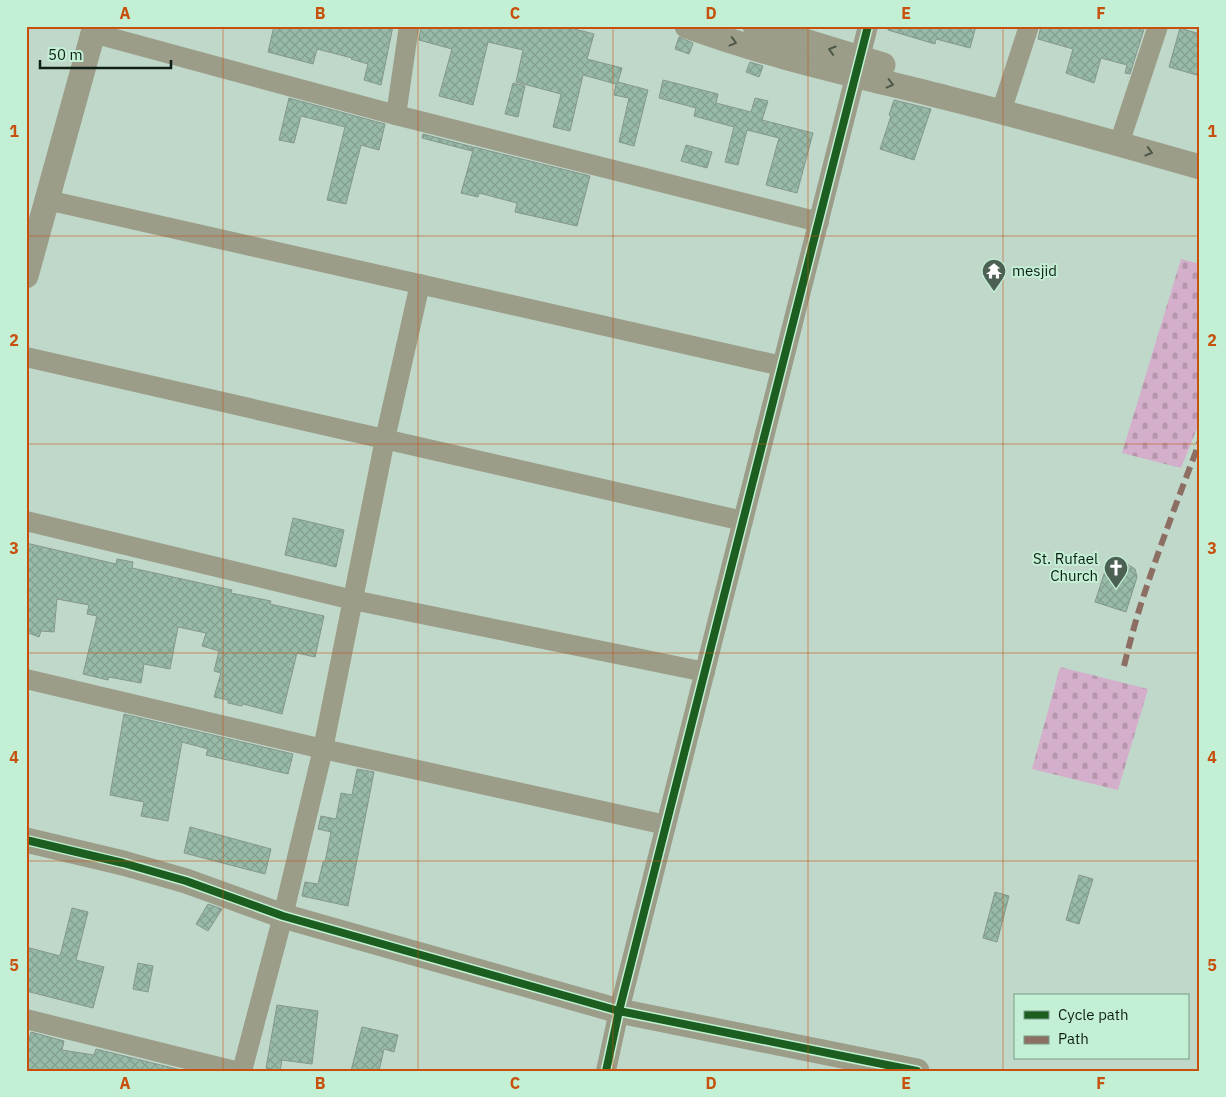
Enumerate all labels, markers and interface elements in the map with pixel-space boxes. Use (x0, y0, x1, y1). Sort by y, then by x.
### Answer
text: A (120, 3, 131, 23)
text: B (315, 3, 326, 23)
text: C (510, 3, 520, 23)
text: D (705, 3, 717, 23)
text: E (901, 3, 911, 23)
text: F (1096, 3, 1106, 23)
one-way arrow (728, 37, 737, 47)
scale bar (40, 38, 171, 70)
text: 50 m (48, 45, 83, 64)
one-way arrow (828, 45, 836, 55)
one-way arrow (886, 78, 895, 89)
text: 1 (9, 121, 19, 141)
text: 1 (1207, 121, 1217, 141)
one-way arrow (1144, 147, 1152, 157)
temple icon: mesjid (981, 258, 1007, 292)
place label: mesjid (1012, 261, 1057, 280)
text: 2 (9, 330, 19, 350)
text: 2 (1207, 330, 1217, 350)
text: 3 (9, 538, 19, 558)
text: 3 (1207, 538, 1217, 558)
place label: St. Rufael Church (1033, 549, 1098, 585)
church icon: St. Rufael Church (1103, 555, 1129, 589)
text: 4 (9, 747, 19, 767)
text: 4 (1207, 747, 1217, 767)
text: 5 (9, 955, 19, 975)
text: 5 (1207, 955, 1217, 975)
legend (1014, 994, 1188, 1060)
text: Cycle path (1058, 1005, 1129, 1024)
text: Path (1058, 1029, 1089, 1048)
text: A (120, 1073, 131, 1093)
text: B (315, 1073, 326, 1093)
text: C (510, 1073, 520, 1093)
text: D (705, 1073, 717, 1093)
text: E (901, 1073, 911, 1093)
text: F (1096, 1073, 1106, 1093)

